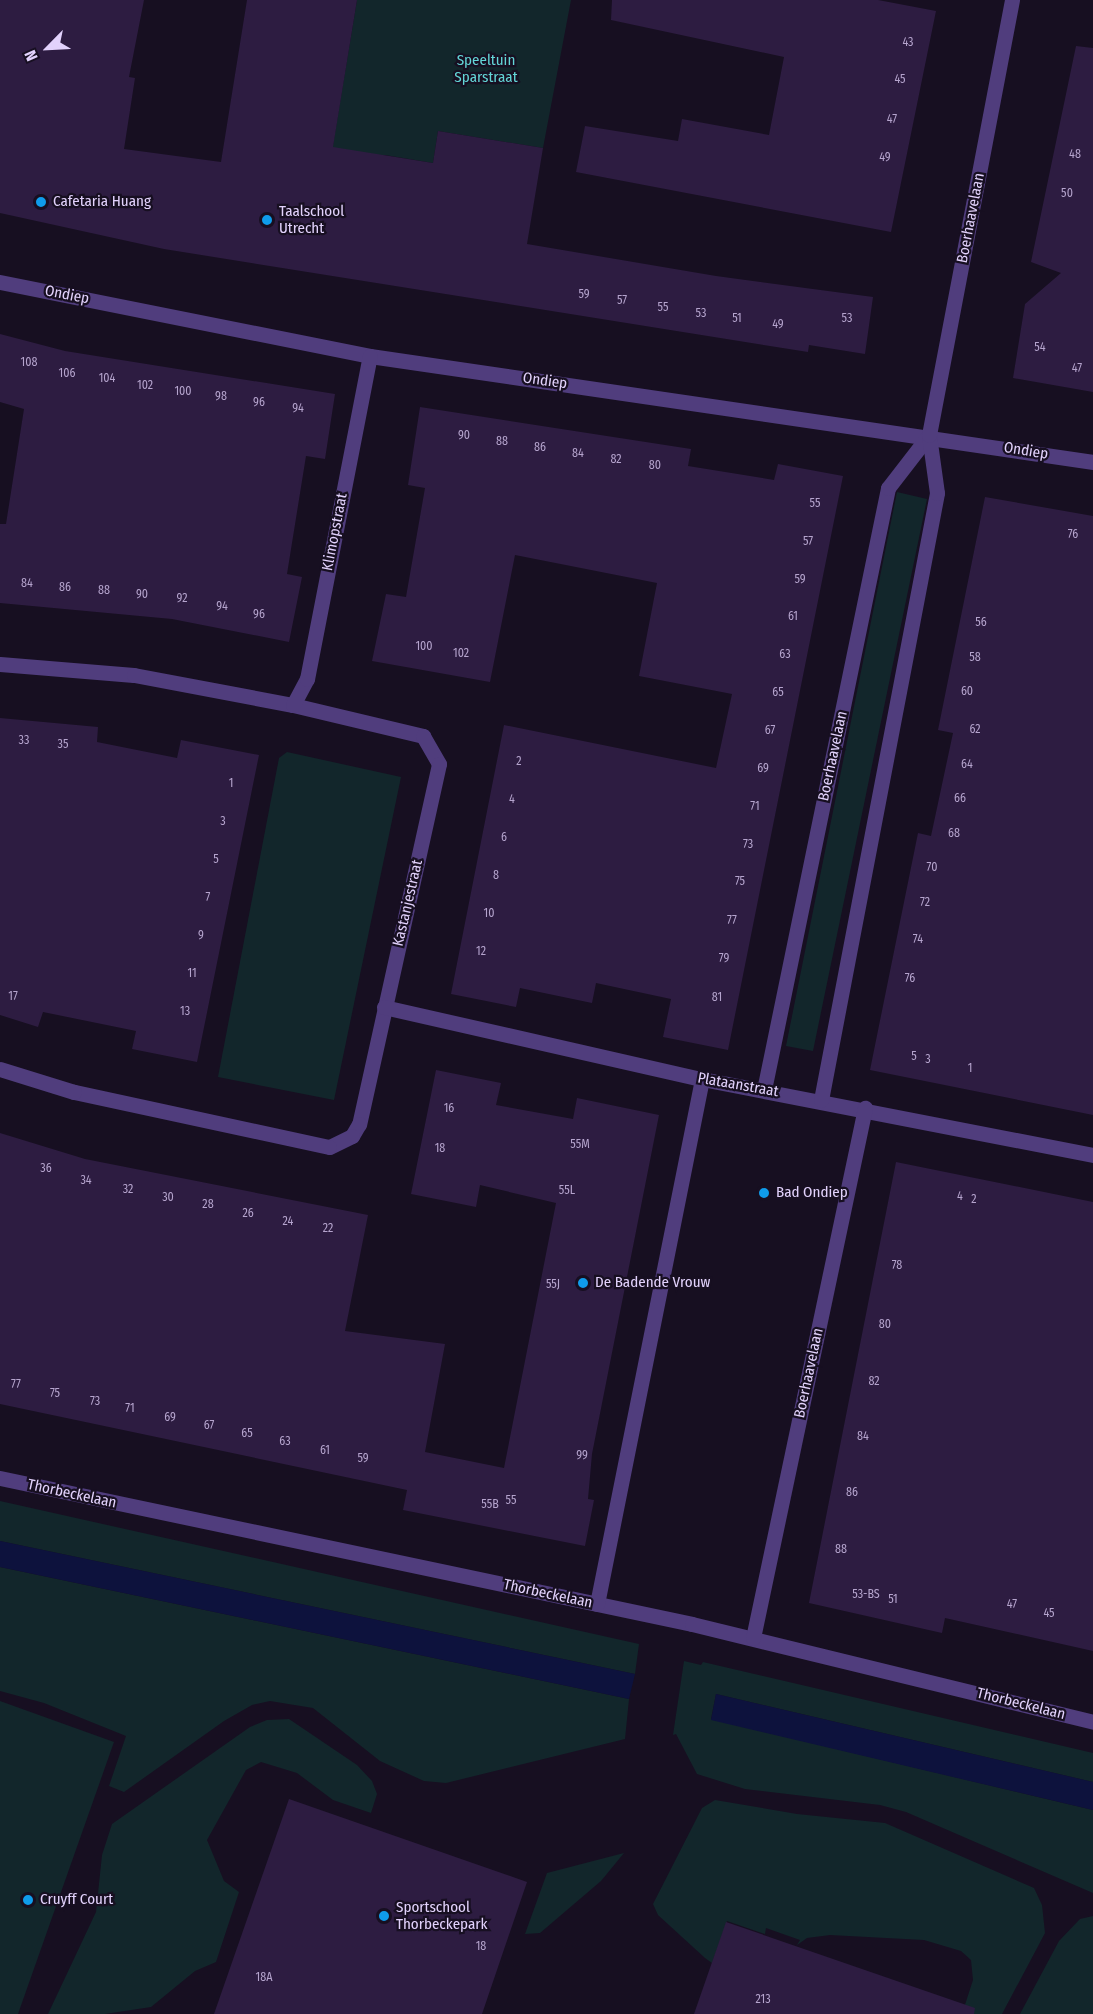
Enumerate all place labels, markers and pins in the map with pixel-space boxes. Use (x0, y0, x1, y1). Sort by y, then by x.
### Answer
place label: Cafetaria Huang (53, 193, 151, 211)
marker: Cafetaria Huang (34, 195, 48, 209)
place label: Taalschool Utrecht (279, 202, 344, 237)
marker: Taalschool Utrecht (260, 213, 274, 227)
place label: Bad Ondiep (776, 1184, 848, 1202)
marker: Bad Ondiep (757, 1186, 771, 1200)
place label: De Badende Vrouw (595, 1274, 710, 1292)
marker: De Badende Vrouw (576, 1276, 590, 1290)
place label: Cruyff Court (40, 1891, 113, 1909)
marker: Cruyff Court (21, 1893, 35, 1907)
place label: Sportschool Thorbeckepark (396, 1898, 487, 1933)
marker: Sportschool Thorbeckepark (377, 1909, 391, 1923)

